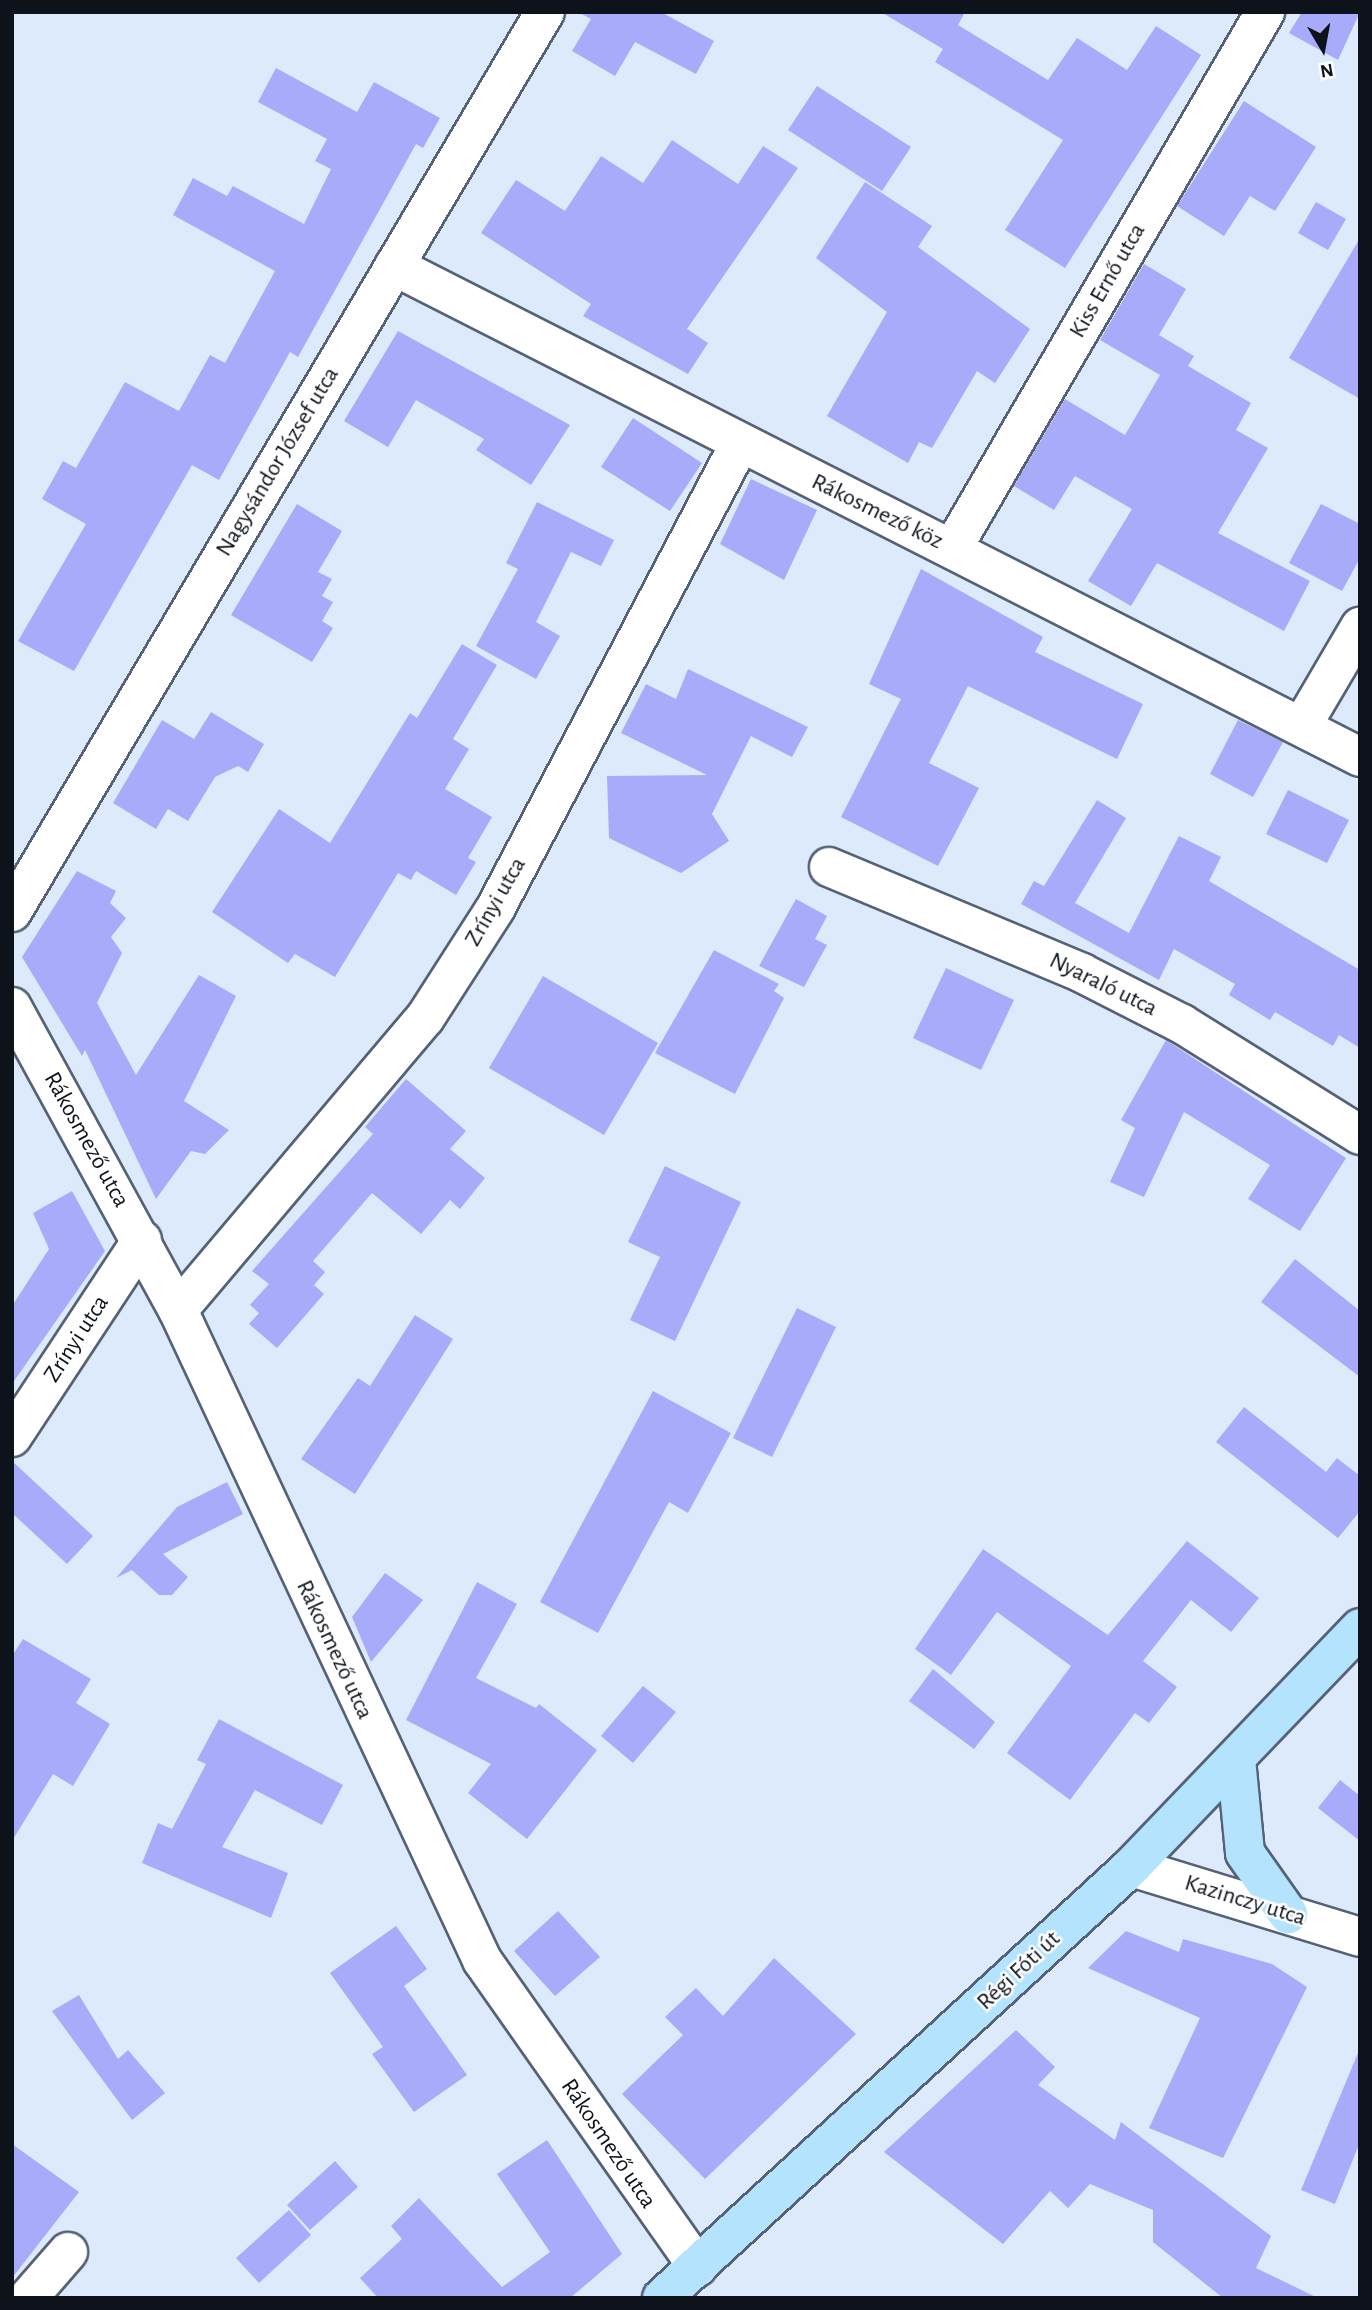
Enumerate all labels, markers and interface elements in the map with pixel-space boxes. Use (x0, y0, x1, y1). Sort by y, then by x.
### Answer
north arrow (1288, 14, 1358, 84)
text: N (1319, 60, 1335, 81)
street label: Kiss Ernő utca (1064, 219, 1152, 343)
street label: Nagysándor József utca (210, 362, 346, 562)
street label: Rákosmező köz (807, 468, 947, 556)
street label: Zrínyi utca (459, 852, 533, 952)
street label: Nyaraló utca (1044, 947, 1162, 1023)
street label: Rákosmező utca (37, 1067, 135, 1213)
street label: Zrínyi utca (38, 1290, 116, 1388)
street label: Rákosmező utca (289, 1576, 379, 1724)
street label: Kazinczy utca (1181, 1869, 1309, 1933)
street label: Régi Fóti út (971, 1925, 1067, 2017)
street label: Rákosmező utca (554, 2074, 662, 2214)

